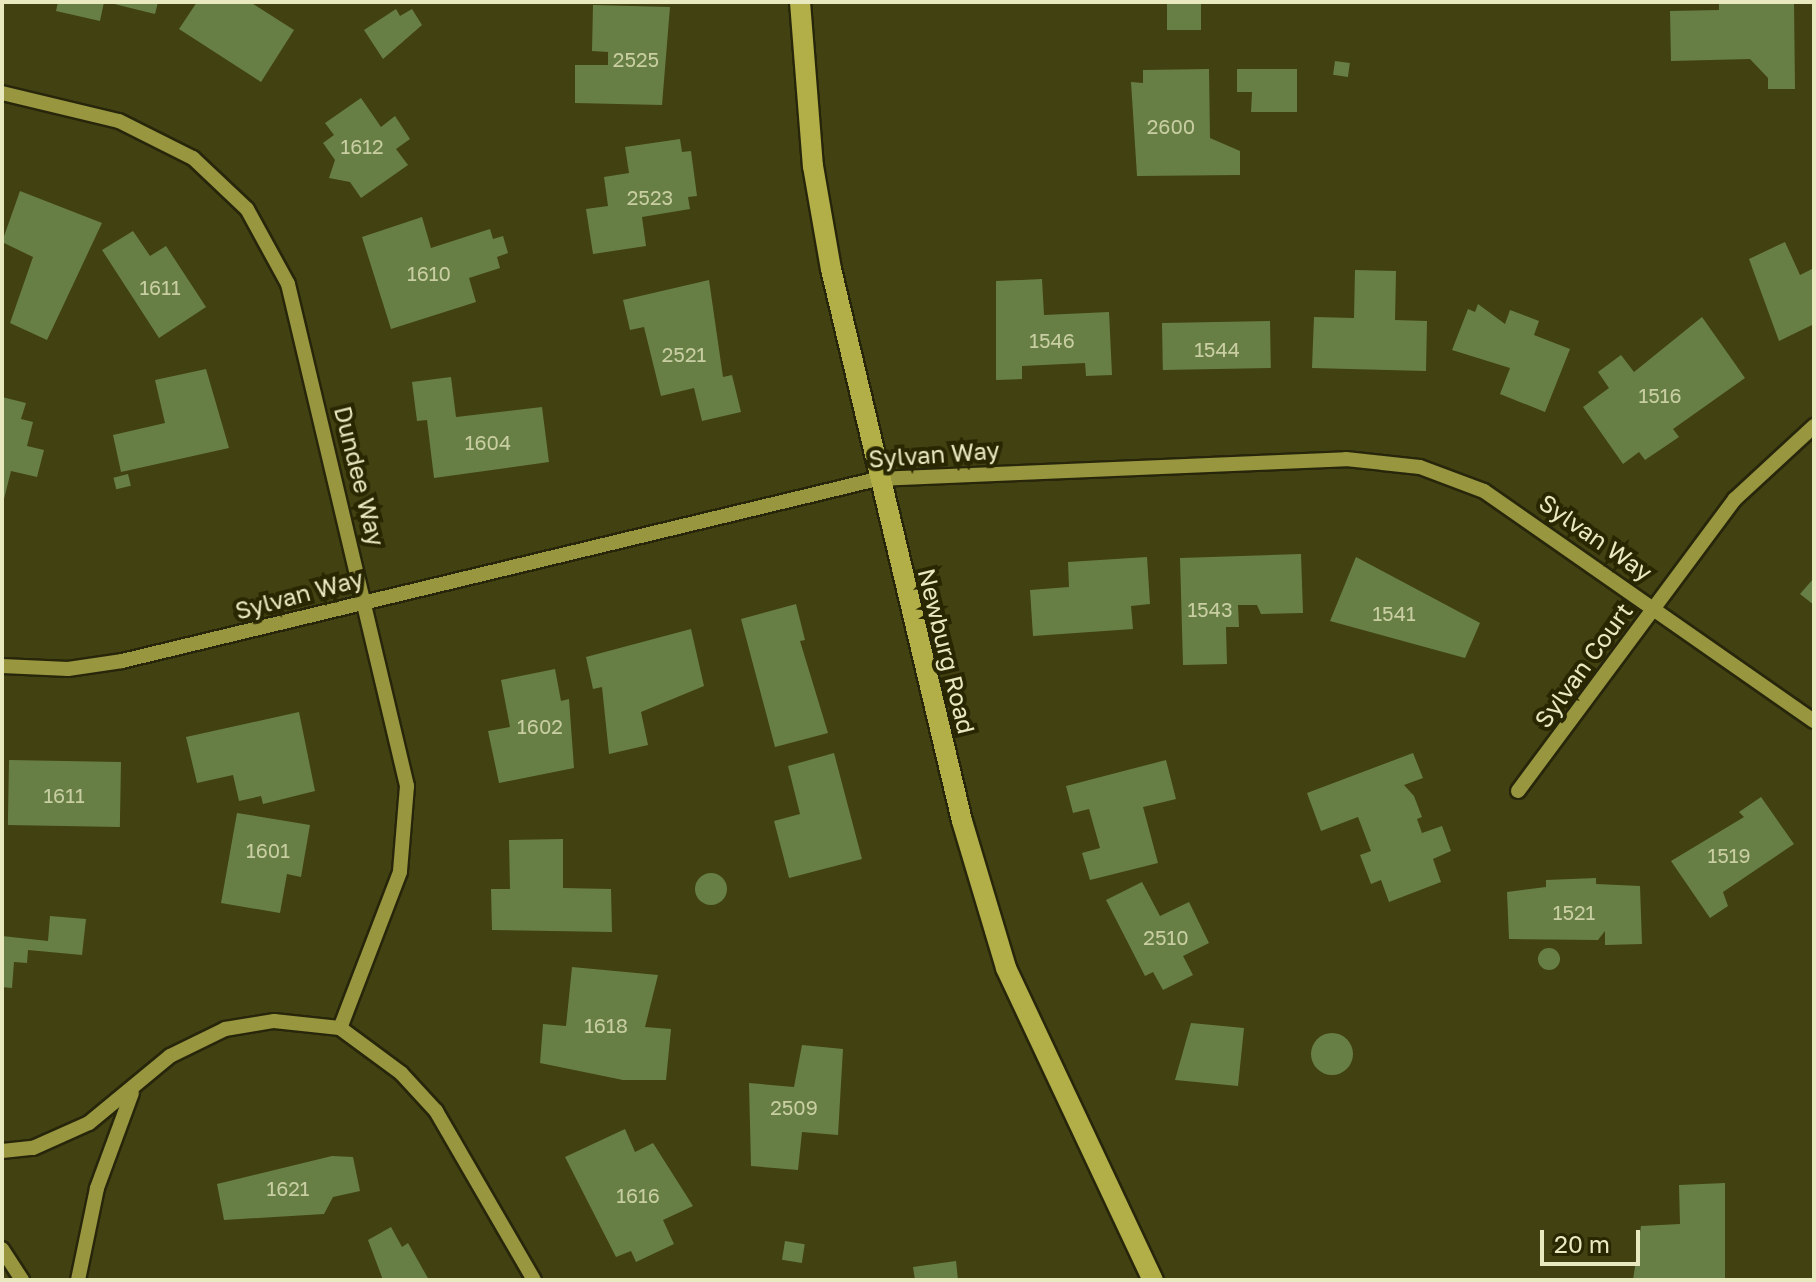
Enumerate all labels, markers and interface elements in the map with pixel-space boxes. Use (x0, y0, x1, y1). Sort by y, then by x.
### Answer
house number: 2525 (613, 47, 659, 71)
house number: 2600 (1147, 114, 1195, 138)
house number: 1612 (340, 134, 384, 158)
house number: 2523 (627, 185, 673, 209)
house number: 1610 (407, 261, 451, 285)
house number: 1611 (139, 275, 181, 299)
house number: 1546 (1029, 328, 1075, 352)
house number: 1544 (1194, 337, 1240, 361)
house number: 2521 (662, 342, 706, 366)
house number: 1516 (1638, 383, 1682, 407)
street label: Dundee Way (329, 403, 391, 549)
house number: 1604 (465, 430, 511, 454)
street label: Sylvan Way (867, 435, 1001, 473)
street label: Sylvan Way (1534, 488, 1658, 586)
street label: Sylvan Way (232, 563, 366, 625)
street label: Newburg Road (913, 565, 981, 737)
house number: 1543 (1187, 597, 1233, 621)
street label: Sylvan Court (1528, 597, 1638, 733)
house number: 1541 (1372, 601, 1416, 625)
house number: 1602 (517, 714, 563, 738)
house number: 1611 (43, 783, 85, 807)
house number: 1601 (246, 838, 290, 862)
house number: 1519 (1707, 843, 1751, 867)
house number: 1521 (1553, 900, 1595, 924)
house number: 2510 (1143, 925, 1189, 949)
house number: 1618 (584, 1013, 628, 1037)
house number: 2509 (770, 1095, 818, 1119)
house number: 1621 (266, 1176, 310, 1200)
house number: 1616 (616, 1183, 660, 1207)
scale bar (1544, 1214, 1644, 1264)
text: 20 m (1554, 1229, 1610, 1258)

